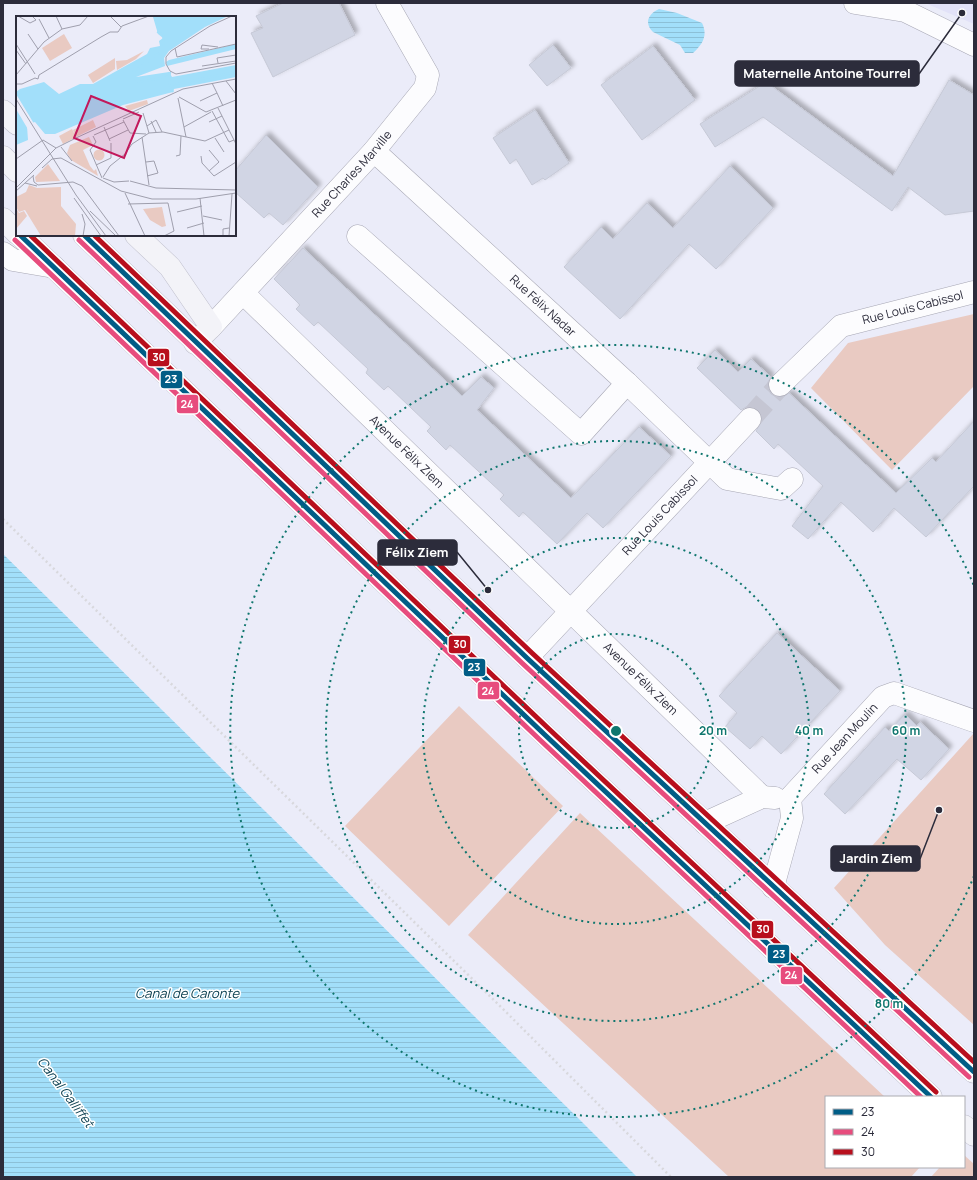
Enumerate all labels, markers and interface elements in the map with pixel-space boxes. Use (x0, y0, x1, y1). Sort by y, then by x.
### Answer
inset map (16, 16, 236, 236)
callout: Maternelle Antoine Tourrel (735, 61, 919, 86)
text: Maternelle Antoine Tourrel (743, 64, 911, 82)
street label: Rue Charles Marville (308, 127, 395, 221)
street label: Rue Félix Nadar (506, 271, 580, 341)
street label: Rue Louis Cabissol (860, 286, 965, 328)
line badge: 30 (147, 348, 170, 367)
text: 30 (152, 349, 166, 364)
line badge: 23 (160, 370, 183, 389)
text: 23 (165, 371, 177, 386)
line badge: 24 (176, 394, 199, 414)
text: 24 (180, 396, 194, 411)
street label: Avenue Félix Ziem (366, 411, 448, 492)
street label: Rue Louis Cabissol (618, 471, 701, 559)
callout: Félix Ziem (378, 540, 457, 565)
text: Félix Ziem (385, 543, 449, 561)
line badge: 30 (448, 635, 471, 654)
text: 30 (453, 636, 467, 651)
street label: Avenue Félix Ziem (600, 638, 682, 719)
line badge: 23 (463, 658, 486, 677)
text: 23 (468, 659, 480, 674)
line badge: 24 (477, 681, 500, 700)
text: 24 (481, 683, 495, 698)
street label: Rue Jean Moulin (808, 699, 881, 777)
text: 20 m (699, 722, 727, 739)
text: 40 m (795, 722, 823, 739)
text: 60 m (892, 722, 920, 739)
centre of rings (609, 724, 623, 738)
callout: Jardin Ziem (831, 846, 920, 871)
text: Jardin Ziem (839, 849, 913, 867)
line badge: 30 (751, 920, 774, 939)
text: 30 (756, 921, 770, 936)
line badge: 23 (767, 944, 790, 964)
text: 23 (773, 946, 785, 961)
line badge: 24 (780, 966, 803, 985)
text: 24 (784, 967, 798, 982)
water label: Canal de Caronte (135, 984, 240, 1002)
text: 80 m (875, 995, 903, 1012)
water label: Canal Galliffet (34, 1053, 99, 1132)
legend (825, 1096, 965, 1168)
text: 23 (861, 1103, 874, 1120)
text: 24 (861, 1123, 875, 1140)
text: 30 (861, 1143, 875, 1160)

